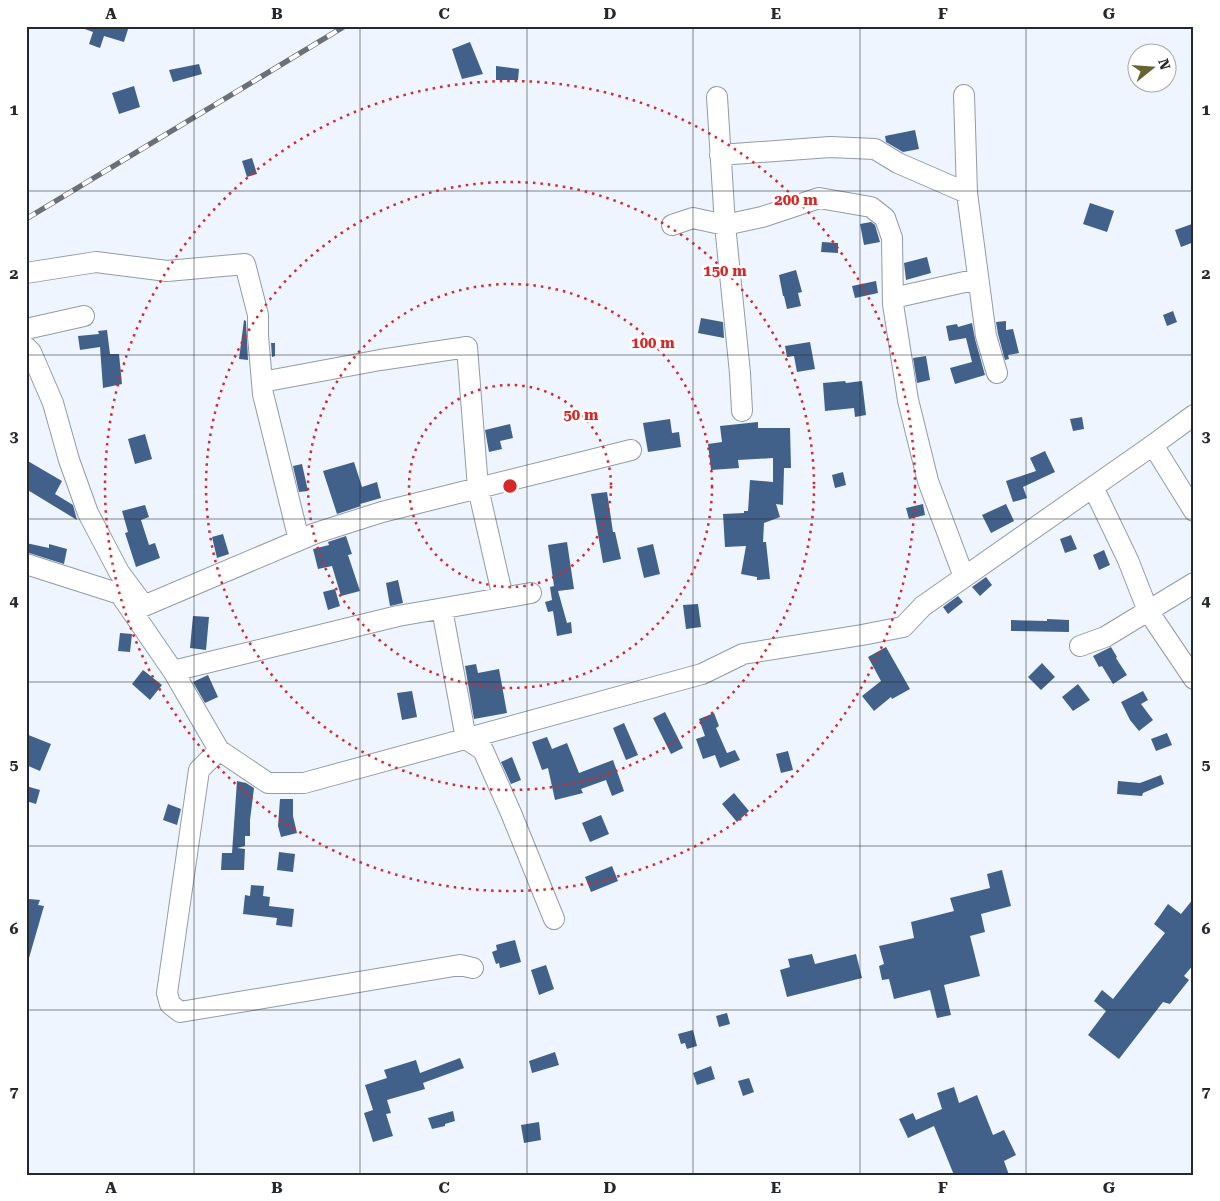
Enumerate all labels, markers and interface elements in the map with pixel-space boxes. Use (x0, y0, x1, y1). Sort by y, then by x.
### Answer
text: A (105, 4, 117, 23)
text: B (271, 4, 283, 23)
text: C (438, 4, 450, 23)
text: D (604, 4, 617, 23)
text: E (771, 4, 781, 23)
text: F (938, 4, 948, 23)
text: G (1103, 4, 1116, 23)
north arrow (1128, 42, 1178, 92)
text: N (1155, 57, 1174, 72)
text: 1 (10, 100, 19, 119)
text: 1 (1202, 100, 1211, 119)
text: 200 m (774, 191, 818, 209)
text: 150 m (703, 262, 747, 280)
text: 2 (10, 264, 19, 283)
text: 2 (1202, 264, 1211, 283)
text: 100 m (631, 334, 675, 352)
text: 50 m (563, 406, 599, 424)
text: 3 (10, 427, 19, 446)
text: 3 (1202, 427, 1211, 446)
centre of rings (501, 477, 519, 495)
text: 4 (10, 591, 19, 610)
text: 4 (1202, 591, 1211, 610)
text: 5 (10, 755, 19, 774)
text: 5 (1202, 755, 1211, 774)
text: 6 (10, 919, 19, 938)
text: 6 (1202, 919, 1211, 938)
text: 7 (10, 1082, 19, 1101)
text: 7 (1202, 1082, 1211, 1101)
text: A (105, 1178, 117, 1197)
text: B (271, 1178, 283, 1197)
text: C (438, 1178, 450, 1197)
text: D (604, 1178, 617, 1197)
text: E (771, 1178, 781, 1197)
text: F (938, 1178, 948, 1197)
text: G (1103, 1178, 1116, 1197)

